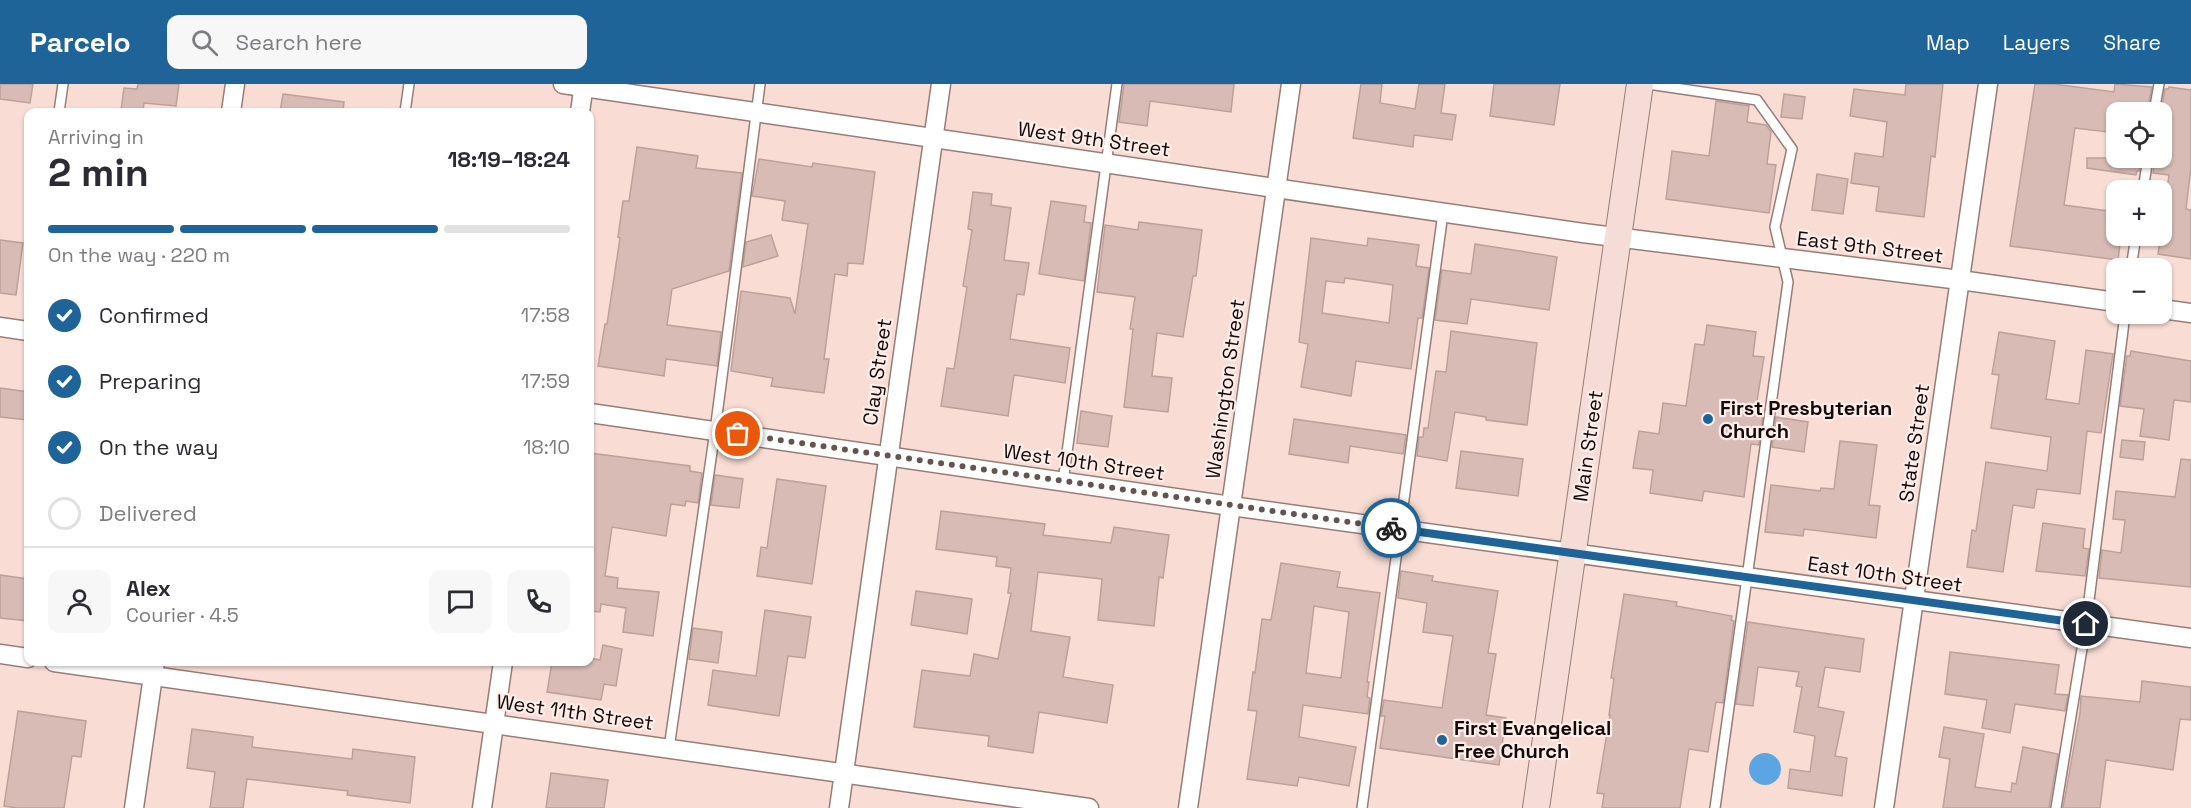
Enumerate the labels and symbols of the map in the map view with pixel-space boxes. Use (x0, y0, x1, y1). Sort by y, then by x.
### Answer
street label: West 9th Street (1016, 115, 1172, 163)
street label: East 9th Street (1795, 225, 1945, 269)
street label: Washington Street (1200, 297, 1250, 481)
street label: Clay Street (857, 317, 897, 427)
street label: State Street (1893, 382, 1935, 504)
street label: Main Street (1567, 389, 1609, 503)
place label: First Presbyterian Church (1720, 395, 1892, 444)
pin (712, 408, 763, 459)
marker: First Presbyterian Church (1701, 412, 1715, 426)
street label: West 10th Street (1002, 438, 1166, 486)
courier (1361, 498, 1421, 558)
street label: East 10th Street (1806, 550, 1964, 598)
pin (2060, 598, 2111, 649)
street label: West 11th Street (495, 688, 655, 736)
place label: First Evangelical Free Church (1454, 715, 1611, 764)
marker: First Evangelical Free Church (1435, 733, 1449, 747)

